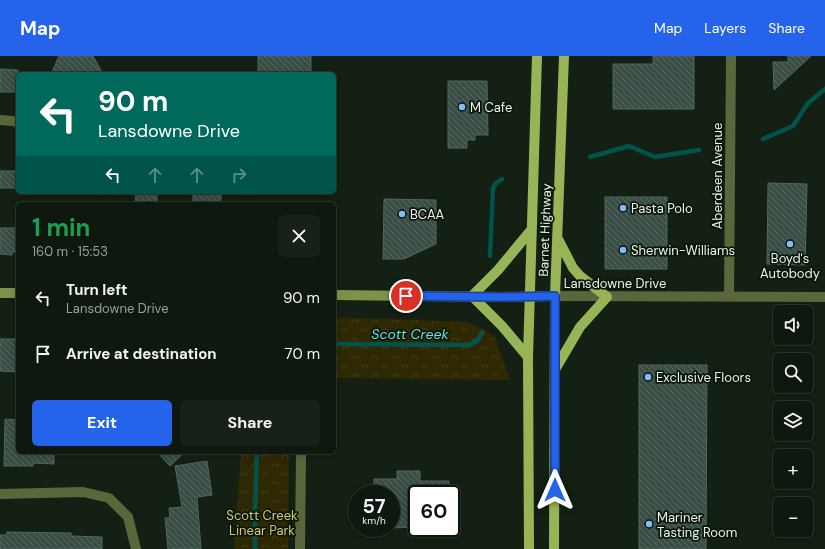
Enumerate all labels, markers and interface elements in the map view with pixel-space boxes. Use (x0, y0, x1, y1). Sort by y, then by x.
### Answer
text: Map (20, 16, 60, 41)
text: Map (654, 19, 682, 37)
text: Layers (704, 19, 746, 37)
text: Share (768, 19, 805, 37)
text: 90 m (98, 83, 168, 120)
icon: left (32, 88, 84, 140)
place label: M Cafe (470, 99, 512, 116)
marker: M Cafe (457, 102, 467, 112)
text: Lansdowne Drive (98, 119, 240, 143)
street label: Aberdeen Avenue (709, 123, 726, 229)
icon: left (102, 164, 124, 186)
icon: ahead (144, 164, 166, 186)
icon: ahead (186, 164, 208, 186)
icon: right (228, 164, 250, 186)
street label: Barnet Highway (535, 183, 555, 277)
place label: Pasta Polo (631, 200, 693, 217)
marker: Pasta Polo (618, 203, 628, 213)
place label: BCAA (410, 206, 445, 223)
marker: BCAA (397, 209, 407, 219)
text: 1 min (32, 212, 90, 243)
button: close (278, 215, 320, 257)
marker: Boyd's Autobody (785, 239, 795, 249)
place label: Sherwin-Williams (631, 242, 735, 259)
text: 160 m · 15:53 (32, 243, 108, 260)
marker: Sherwin-Williams (618, 245, 628, 255)
place label: Boyd's Autobody (760, 250, 820, 282)
street label: Lansdowne Drive (564, 275, 666, 292)
pin (389, 279, 423, 313)
text: Turn left (66, 280, 127, 300)
icon: arrive (395, 285, 417, 307)
icon: left (32, 287, 54, 309)
text: 90 m (283, 288, 320, 308)
text: Lansdowne Drive (66, 300, 169, 317)
map controls (773, 305, 813, 537)
button: sound (773, 305, 813, 345)
water label: Scott Creek (371, 325, 449, 343)
icon: arrive (32, 343, 54, 365)
text: Arrive at destination (66, 344, 217, 364)
text: 70 m (285, 344, 320, 364)
button: search (773, 353, 813, 393)
place label: Exclusive Floors (656, 369, 751, 386)
marker: Exclusive Floors (643, 372, 653, 382)
button: Exit (32, 400, 172, 446)
button: Share (180, 400, 320, 446)
button: layers (773, 401, 813, 441)
button: + (773, 449, 813, 489)
position arrow (534, 469, 576, 511)
speed limit sign: 60 (408, 485, 460, 537)
text: 57 (362, 493, 386, 519)
button: − (773, 497, 813, 537)
park label: Scott Creek Linear Park (226, 507, 298, 539)
place label: Mariner Tasting Room (657, 509, 737, 541)
text: km/h (362, 514, 386, 527)
marker: Mariner Tasting Room (644, 519, 654, 529)

